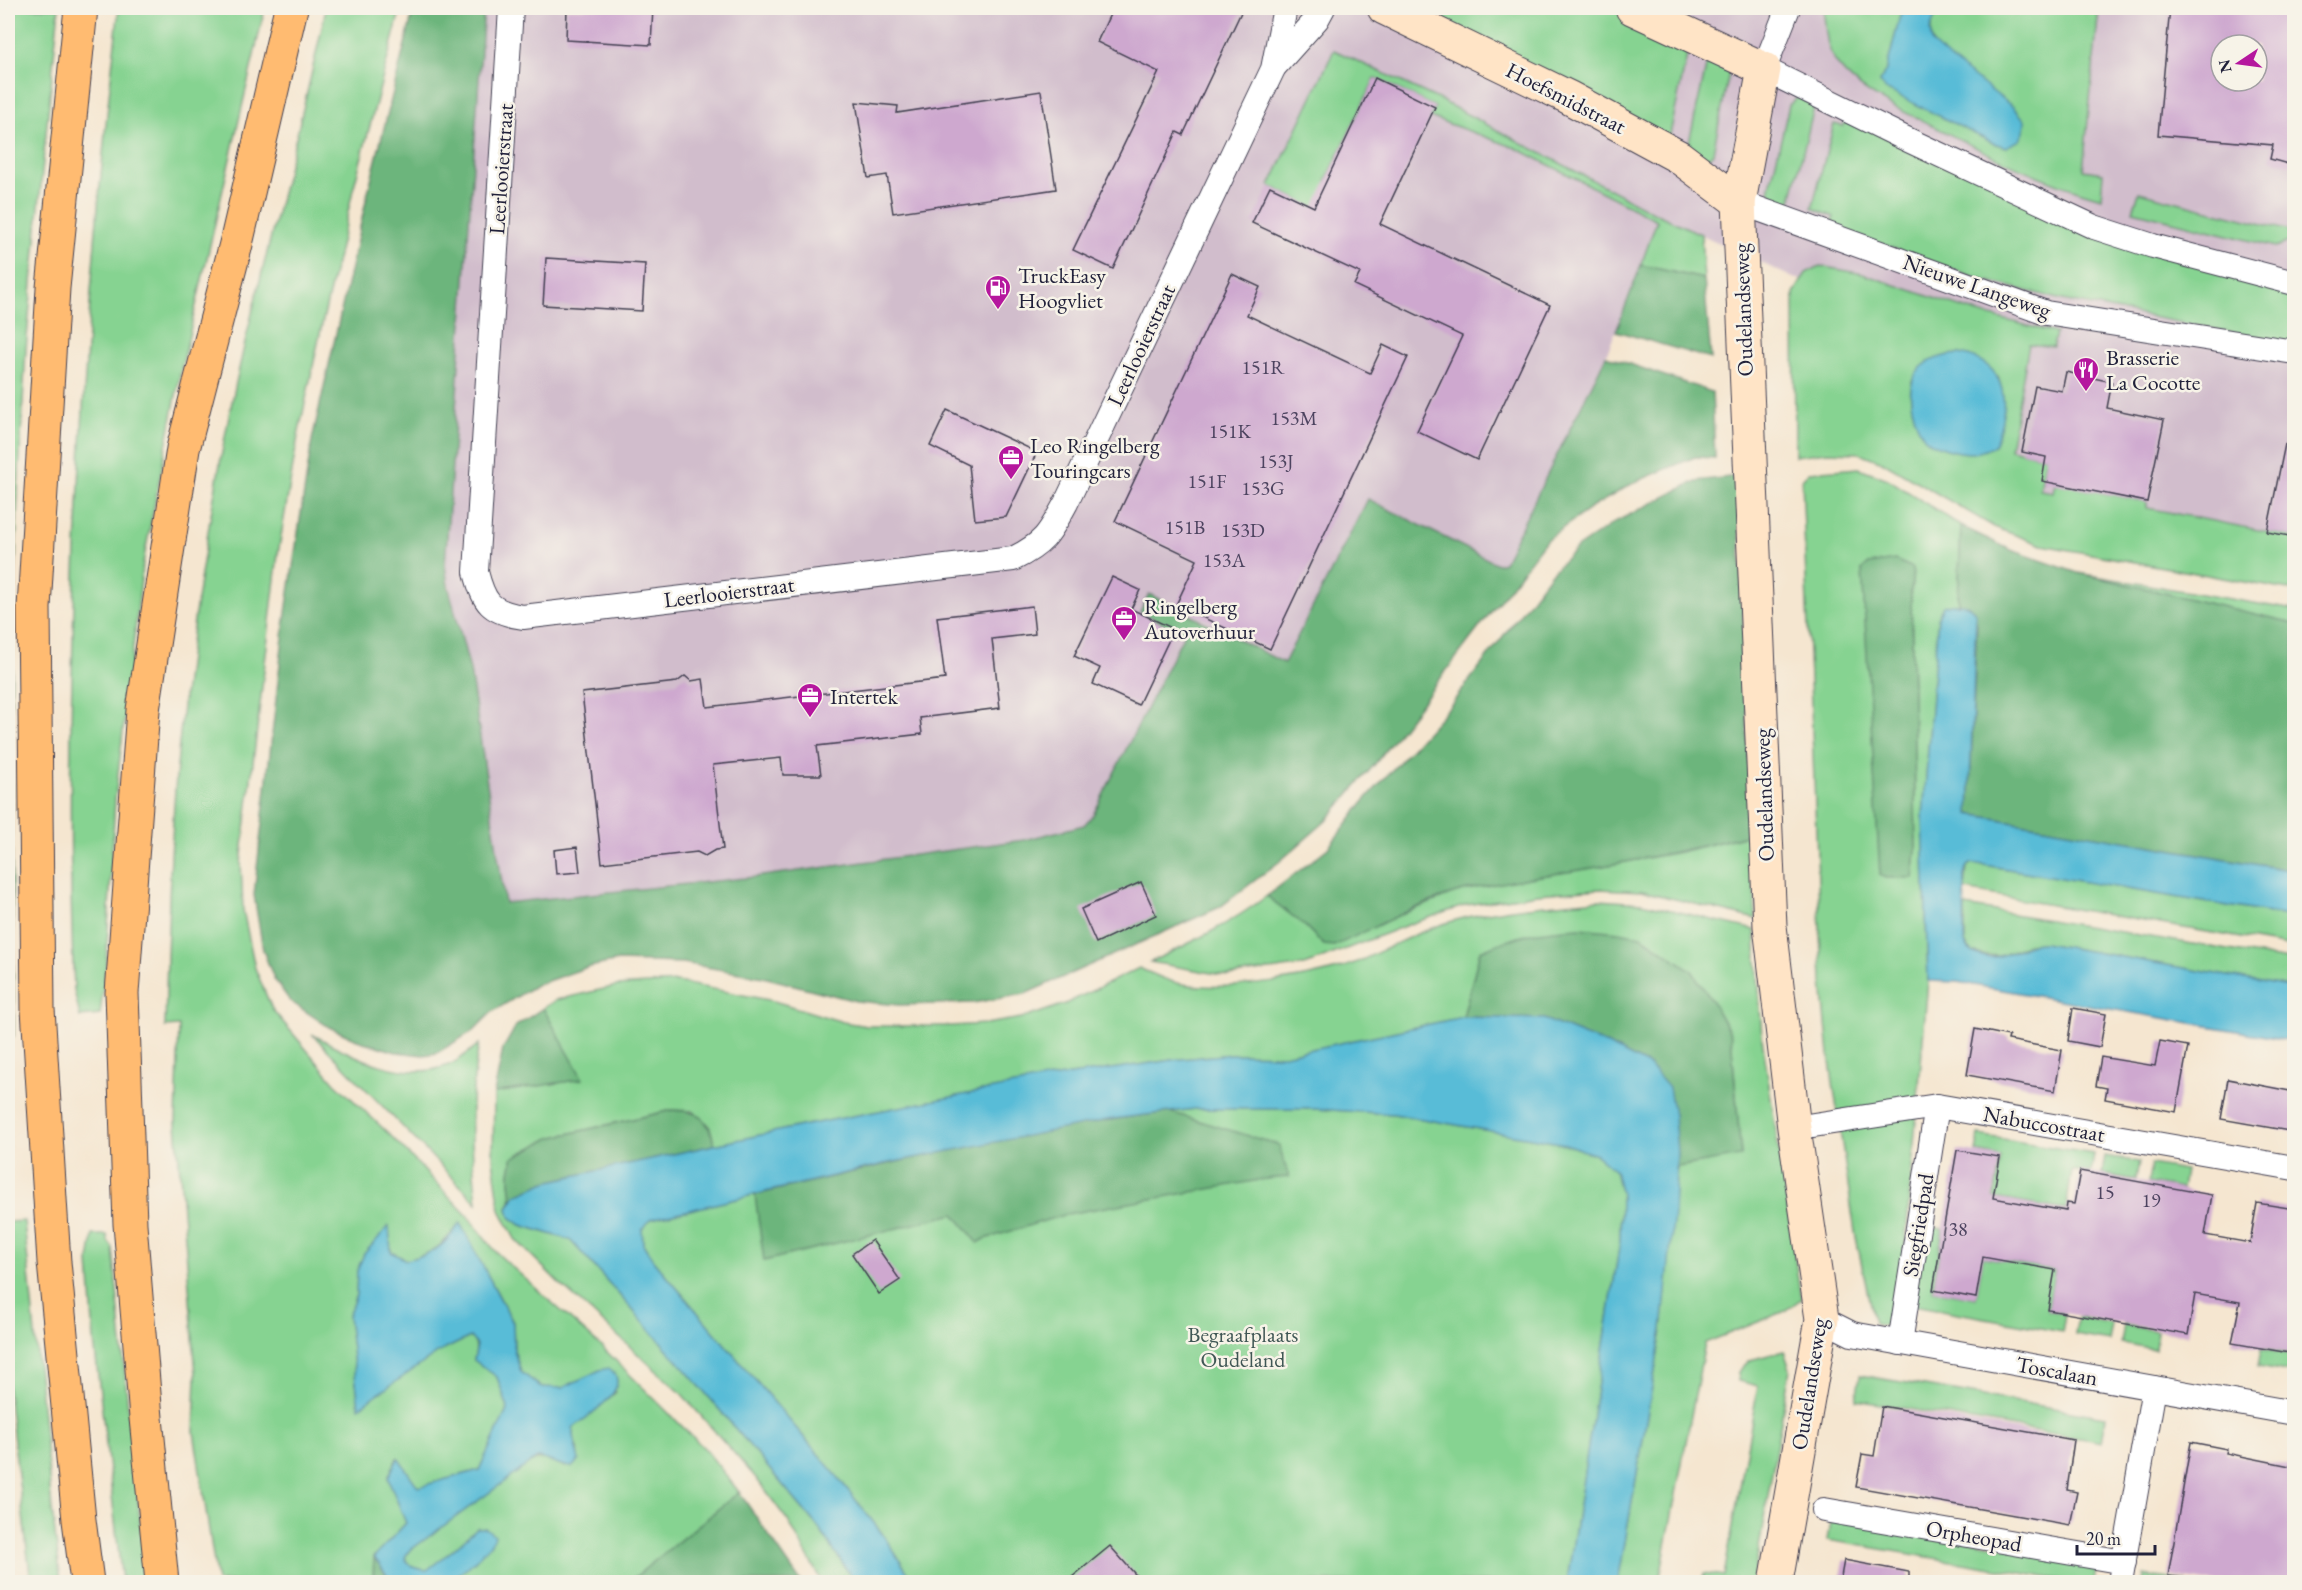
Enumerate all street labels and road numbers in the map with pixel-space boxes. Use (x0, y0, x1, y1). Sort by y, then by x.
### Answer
street label: Hoefsmidstraat (1501, 55, 1631, 141)
street label: Leerlooierstraat (482, 102, 520, 236)
street label: Oudelandseweg (1726, 242, 1760, 377)
street label: Nieuwe Langeweg (1899, 247, 2055, 325)
street label: Leerlooierstraat (1100, 279, 1182, 411)
street label: Leerlooierstraat (662, 570, 796, 614)
street label: Oudelandseweg (1747, 727, 1781, 862)
street label: Nabuccostraat (1981, 1099, 2107, 1149)
street label: Siegfriedpad (1896, 1171, 1941, 1279)
street label: Oudelandseweg (1784, 1316, 1834, 1452)
street label: Toscalaan (2014, 1350, 2100, 1392)
street label: Orpheopad (1924, 1513, 2025, 1559)

